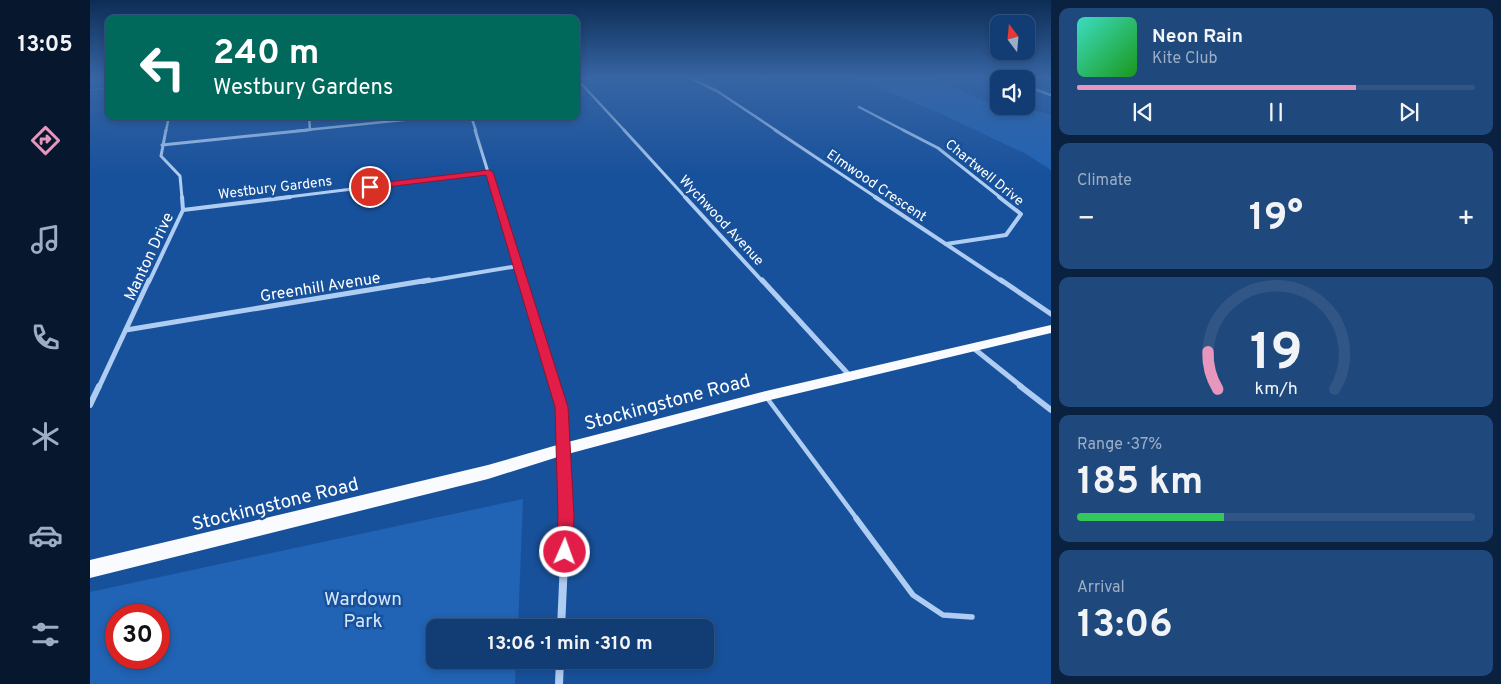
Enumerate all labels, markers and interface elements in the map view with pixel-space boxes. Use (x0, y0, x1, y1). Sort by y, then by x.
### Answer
north arrow (990, 15, 1035, 60)
map controls (990, 15, 1035, 115)
text: Neon Rain (1152, 25, 1243, 49)
text: 13:05 (17, 32, 73, 59)
text: 240 m (213, 32, 319, 76)
icon: left (130, 35, 195, 100)
text: Kite Club (1152, 49, 1217, 69)
button: sound (990, 70, 1035, 115)
text: Westbury Gardens (213, 75, 393, 102)
icon: previous (1129, 98, 1157, 126)
icon: pause (1262, 98, 1290, 126)
icon: next (1395, 98, 1423, 126)
icon: directions (28, 123, 63, 158)
street label: Chartwell Drive (941, 136, 1027, 210)
street label: Elmwood Crescent (823, 147, 929, 226)
pin (349, 166, 391, 208)
text: Climate (1077, 171, 1132, 191)
street label: Wychwood Avenue (675, 172, 767, 270)
street label: Westbury Gardens (217, 173, 333, 204)
icon: arrive (356, 173, 384, 201)
text: 19° (1249, 195, 1303, 244)
text: − (1077, 202, 1095, 238)
text: + (1457, 202, 1475, 238)
street label: Manton Drive (121, 209, 179, 304)
icon: music (28, 222, 63, 257)
street label: Greenhill Avenue (259, 269, 382, 307)
icon: phone (28, 320, 63, 355)
text: 19 (1250, 322, 1302, 388)
street label: Stockingstone Road (582, 369, 753, 437)
text: km/h (1254, 378, 1298, 401)
icon: climate (28, 419, 63, 454)
text: Range · 37% (1077, 435, 1162, 455)
text: 185 km (1077, 459, 1203, 508)
street label: Stockingstone Road (190, 473, 361, 537)
icon: car (28, 518, 63, 553)
position arrow (538, 525, 590, 577)
text: Arrival (1077, 578, 1125, 598)
park label: Wardown Park (324, 588, 402, 634)
text: 13:06 (1077, 602, 1173, 651)
speed limit sign: 30 (105, 604, 170, 669)
icon: filters (28, 617, 63, 652)
text: 13:06 · 1 min · 310 m (487, 632, 653, 656)

